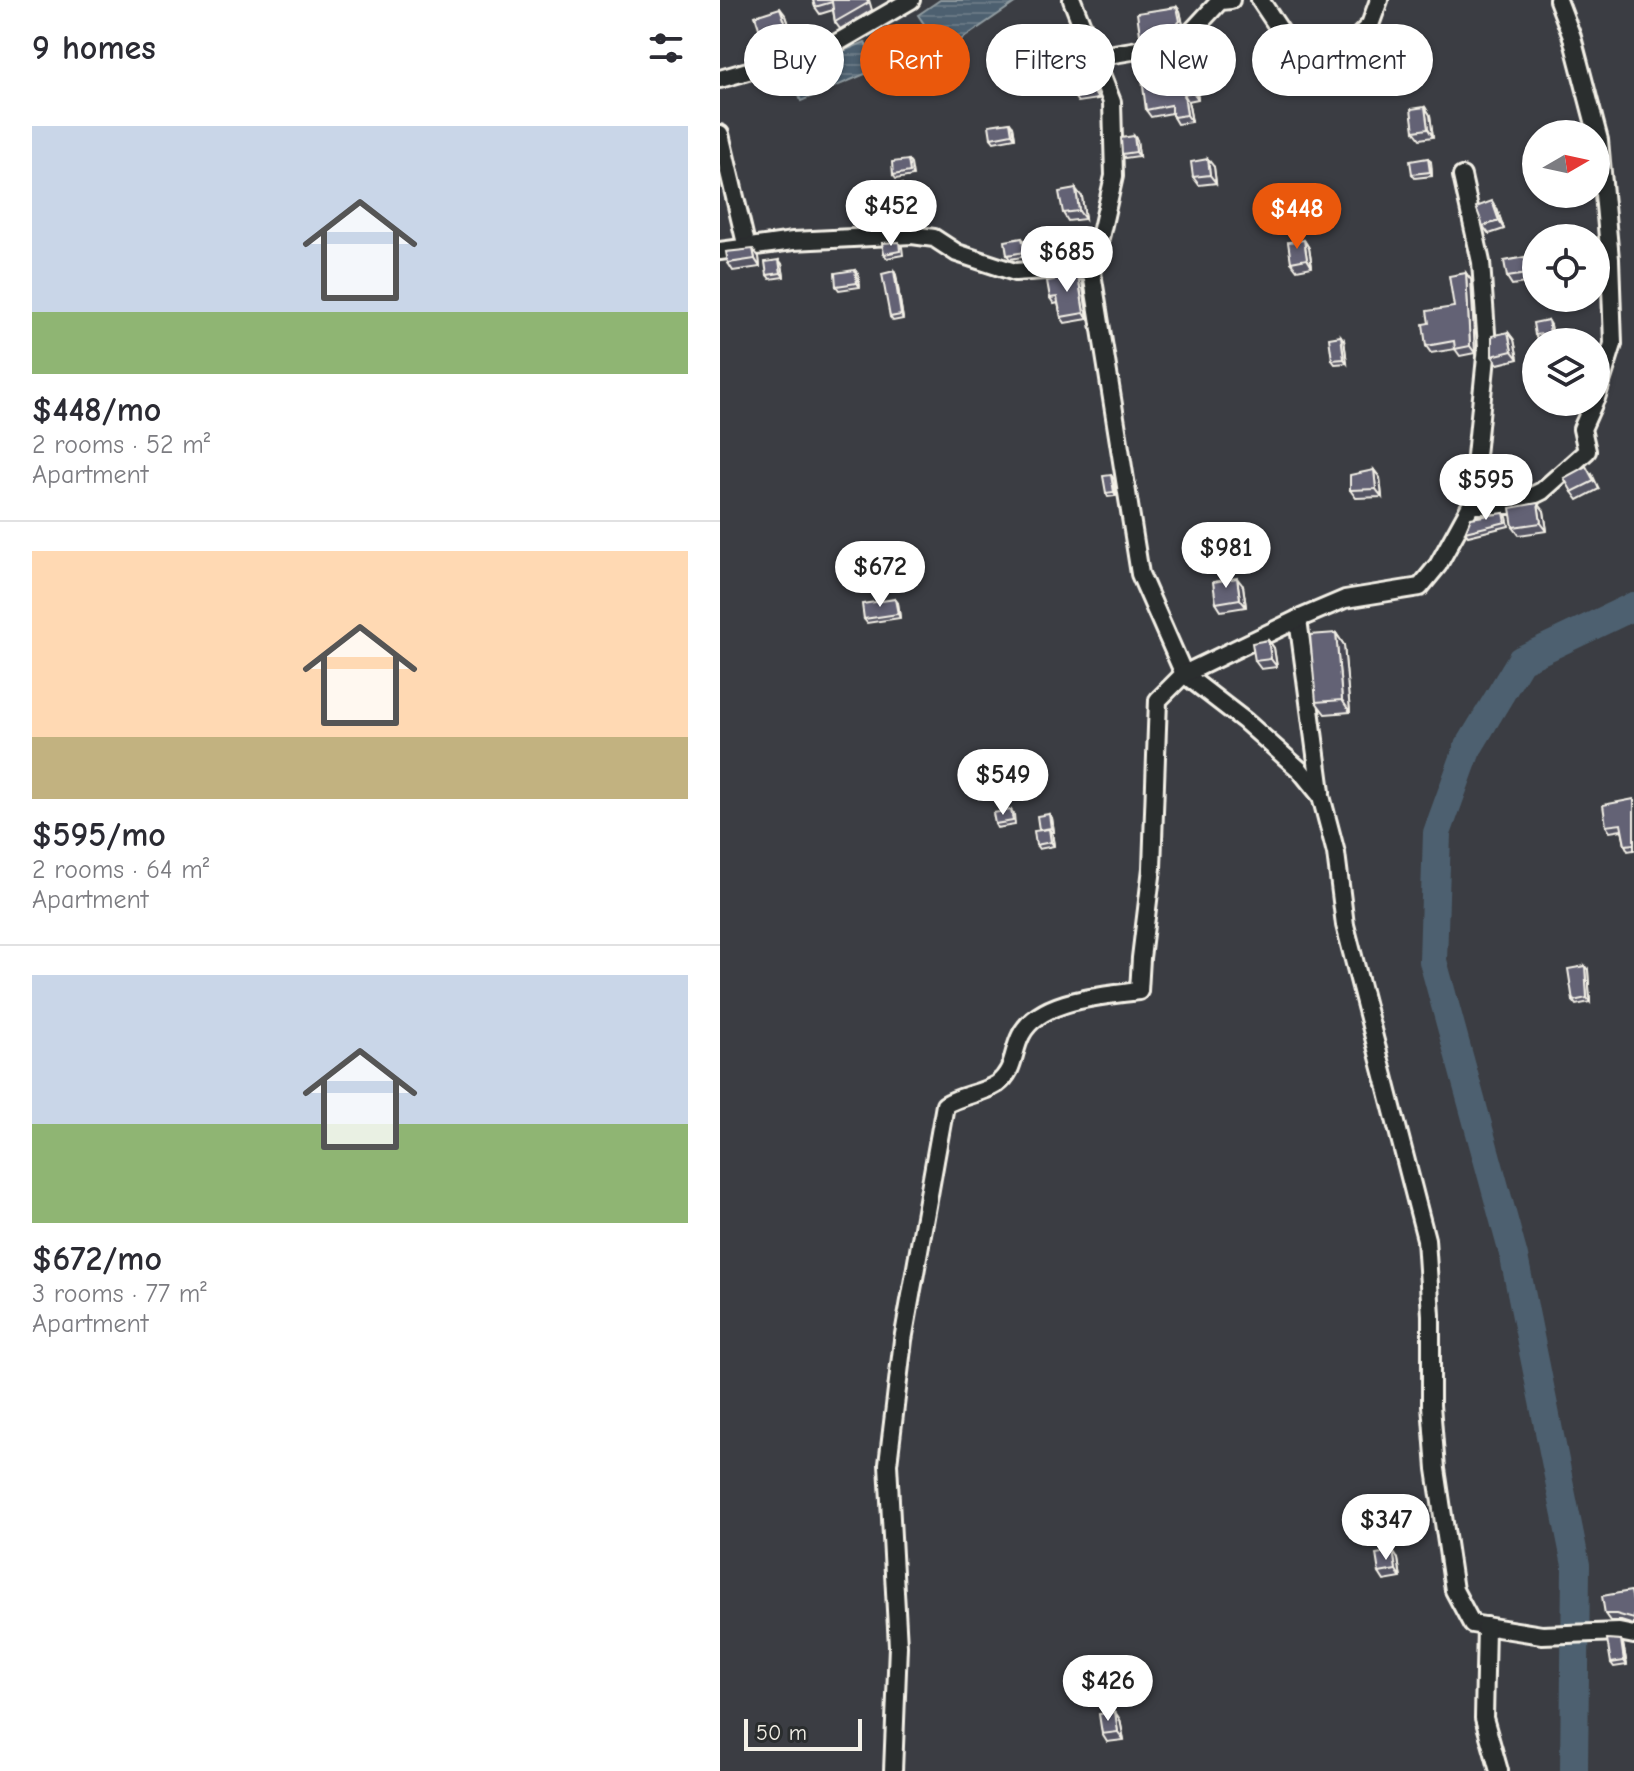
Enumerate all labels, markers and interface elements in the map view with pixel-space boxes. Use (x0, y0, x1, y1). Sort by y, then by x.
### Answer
chip: Buy (744, 24, 844, 96)
chip: Rent (860, 24, 970, 96)
chip: Filters (986, 24, 1115, 96)
chip: New (1131, 24, 1236, 96)
chip: Apartment (1252, 24, 1433, 96)
icon: filters (644, 26, 688, 70)
text: 9 homes (32, 28, 156, 68)
north arrow (1522, 120, 1610, 208)
map controls (1522, 120, 1610, 416)
icon: home (288, 178, 432, 322)
pin: $452 (844, 180, 938, 248)
pin: $448 (1250, 183, 1344, 251)
text: $452 (864, 191, 918, 221)
text: $448 (1270, 194, 1324, 224)
button: locate (1522, 224, 1610, 312)
pin: $685 (1020, 226, 1114, 294)
text: $685 (1039, 237, 1095, 267)
button: layers (1522, 328, 1610, 416)
text: $448/mo (32, 390, 161, 430)
text: 2 rooms · 52 m² (32, 430, 210, 460)
pin: $595 (1439, 454, 1533, 522)
text: Apartment (32, 460, 148, 490)
text: $595 (1458, 465, 1514, 495)
pin: $981 (1179, 522, 1273, 590)
text: $981 (1200, 533, 1252, 563)
pin: $672 (833, 541, 927, 609)
text: $672 (853, 552, 907, 582)
icon: home (288, 603, 432, 747)
pin: $549 (956, 749, 1050, 817)
text: $549 (975, 760, 1031, 790)
text: $595/mo (32, 815, 166, 855)
text: 2 rooms · 64 m² (32, 855, 209, 885)
text: Apartment (32, 885, 148, 915)
icon: home (288, 1027, 432, 1171)
text: $672/mo (32, 1239, 162, 1279)
text: 3 rooms · 77 m² (32, 1279, 207, 1309)
text: Apartment (32, 1309, 148, 1339)
pin: $347 (1339, 1494, 1433, 1562)
text: $347 (1360, 1505, 1412, 1535)
pin: $426 (1061, 1655, 1155, 1723)
text: $426 (1081, 1666, 1135, 1696)
scale bar (744, 1715, 862, 1751)
text: 50 m (756, 1720, 807, 1746)

